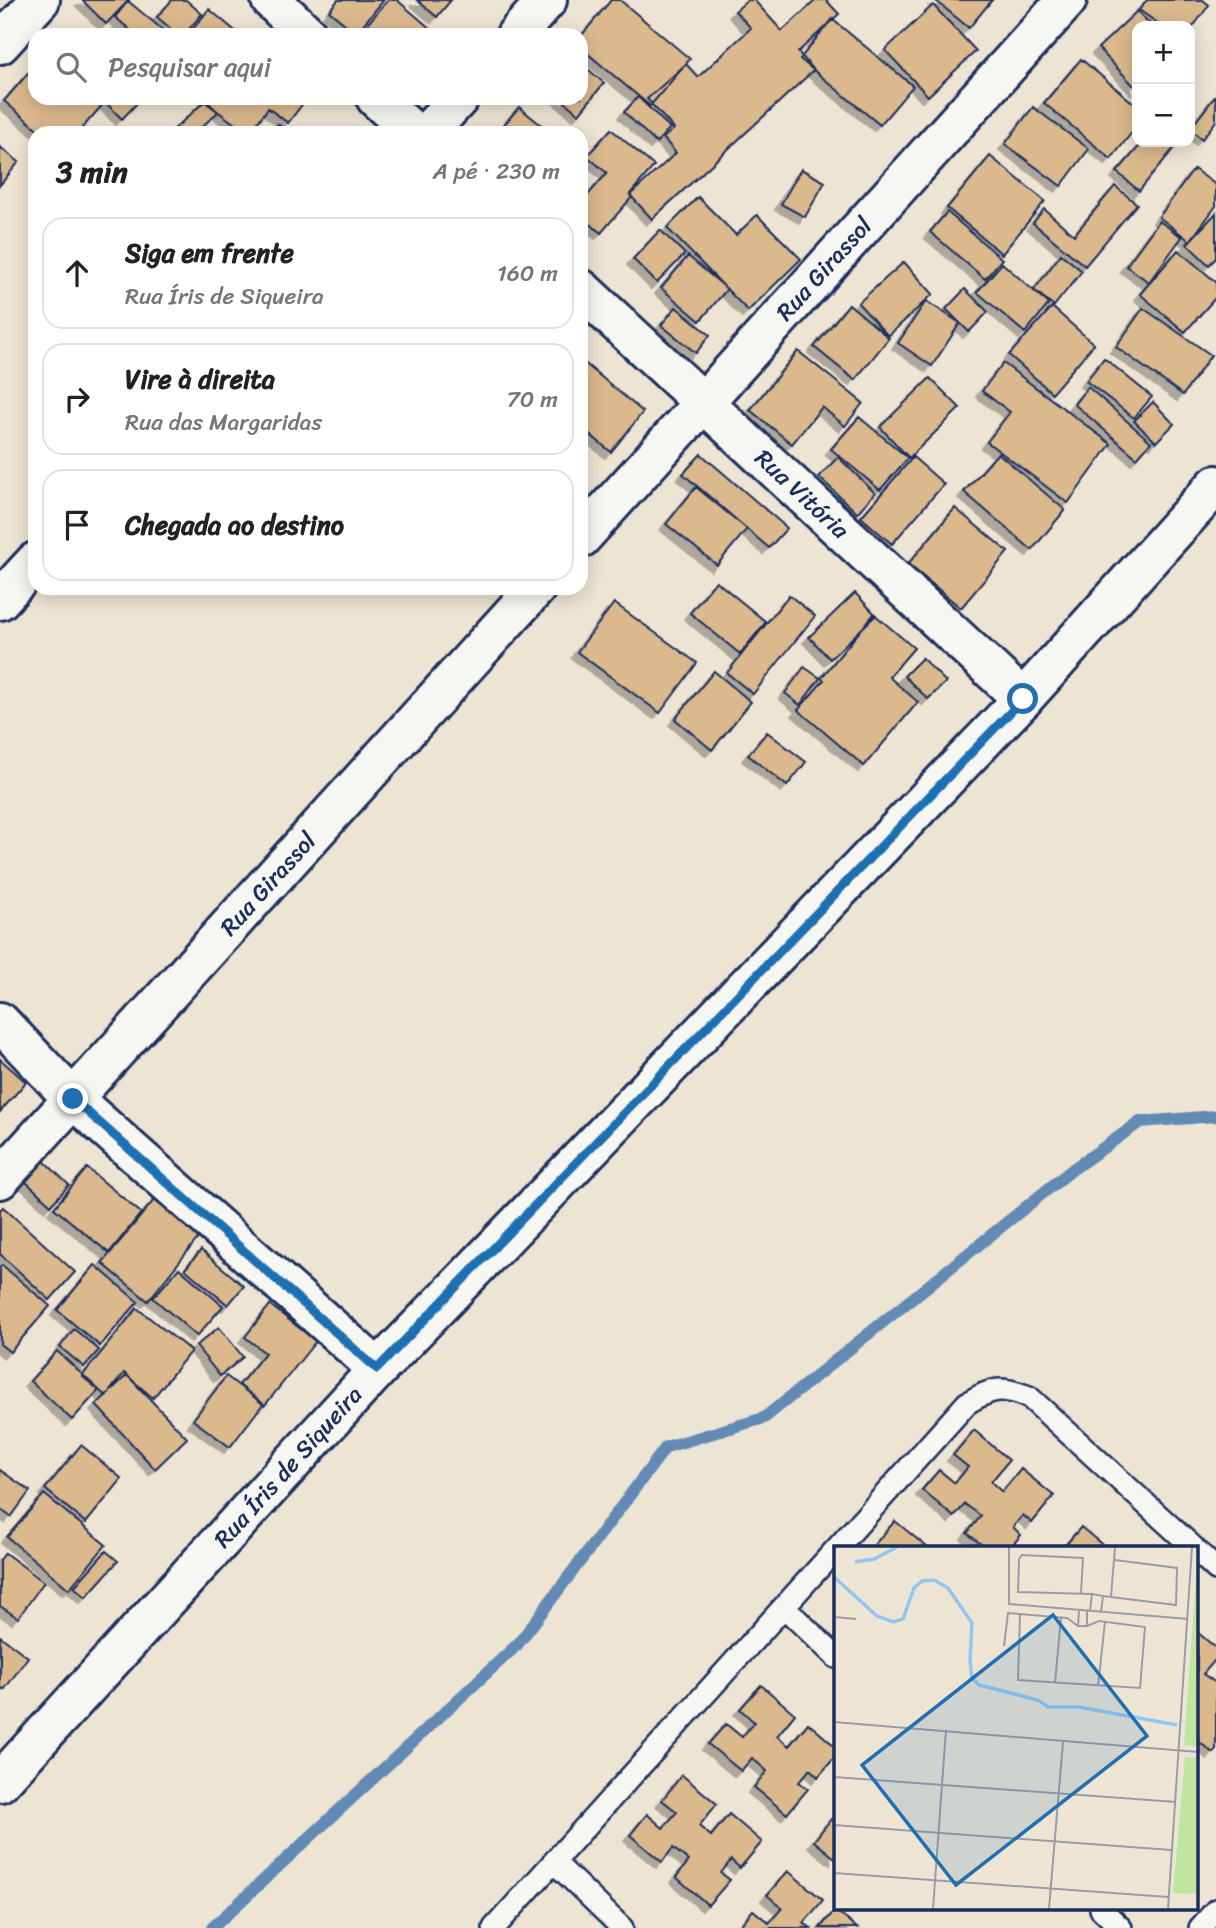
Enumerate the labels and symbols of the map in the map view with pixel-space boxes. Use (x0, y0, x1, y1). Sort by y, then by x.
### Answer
street label: Rua Girassol (765, 206, 884, 331)
street label: Rua Vitória (745, 438, 860, 550)
route start (1007, 683, 1038, 714)
street label: Rua Girassol (209, 821, 328, 946)
route end (57, 1083, 88, 1114)
street label: Rua Íris de Siqueira (203, 1376, 373, 1558)
inset map (834, 1546, 1198, 1910)

